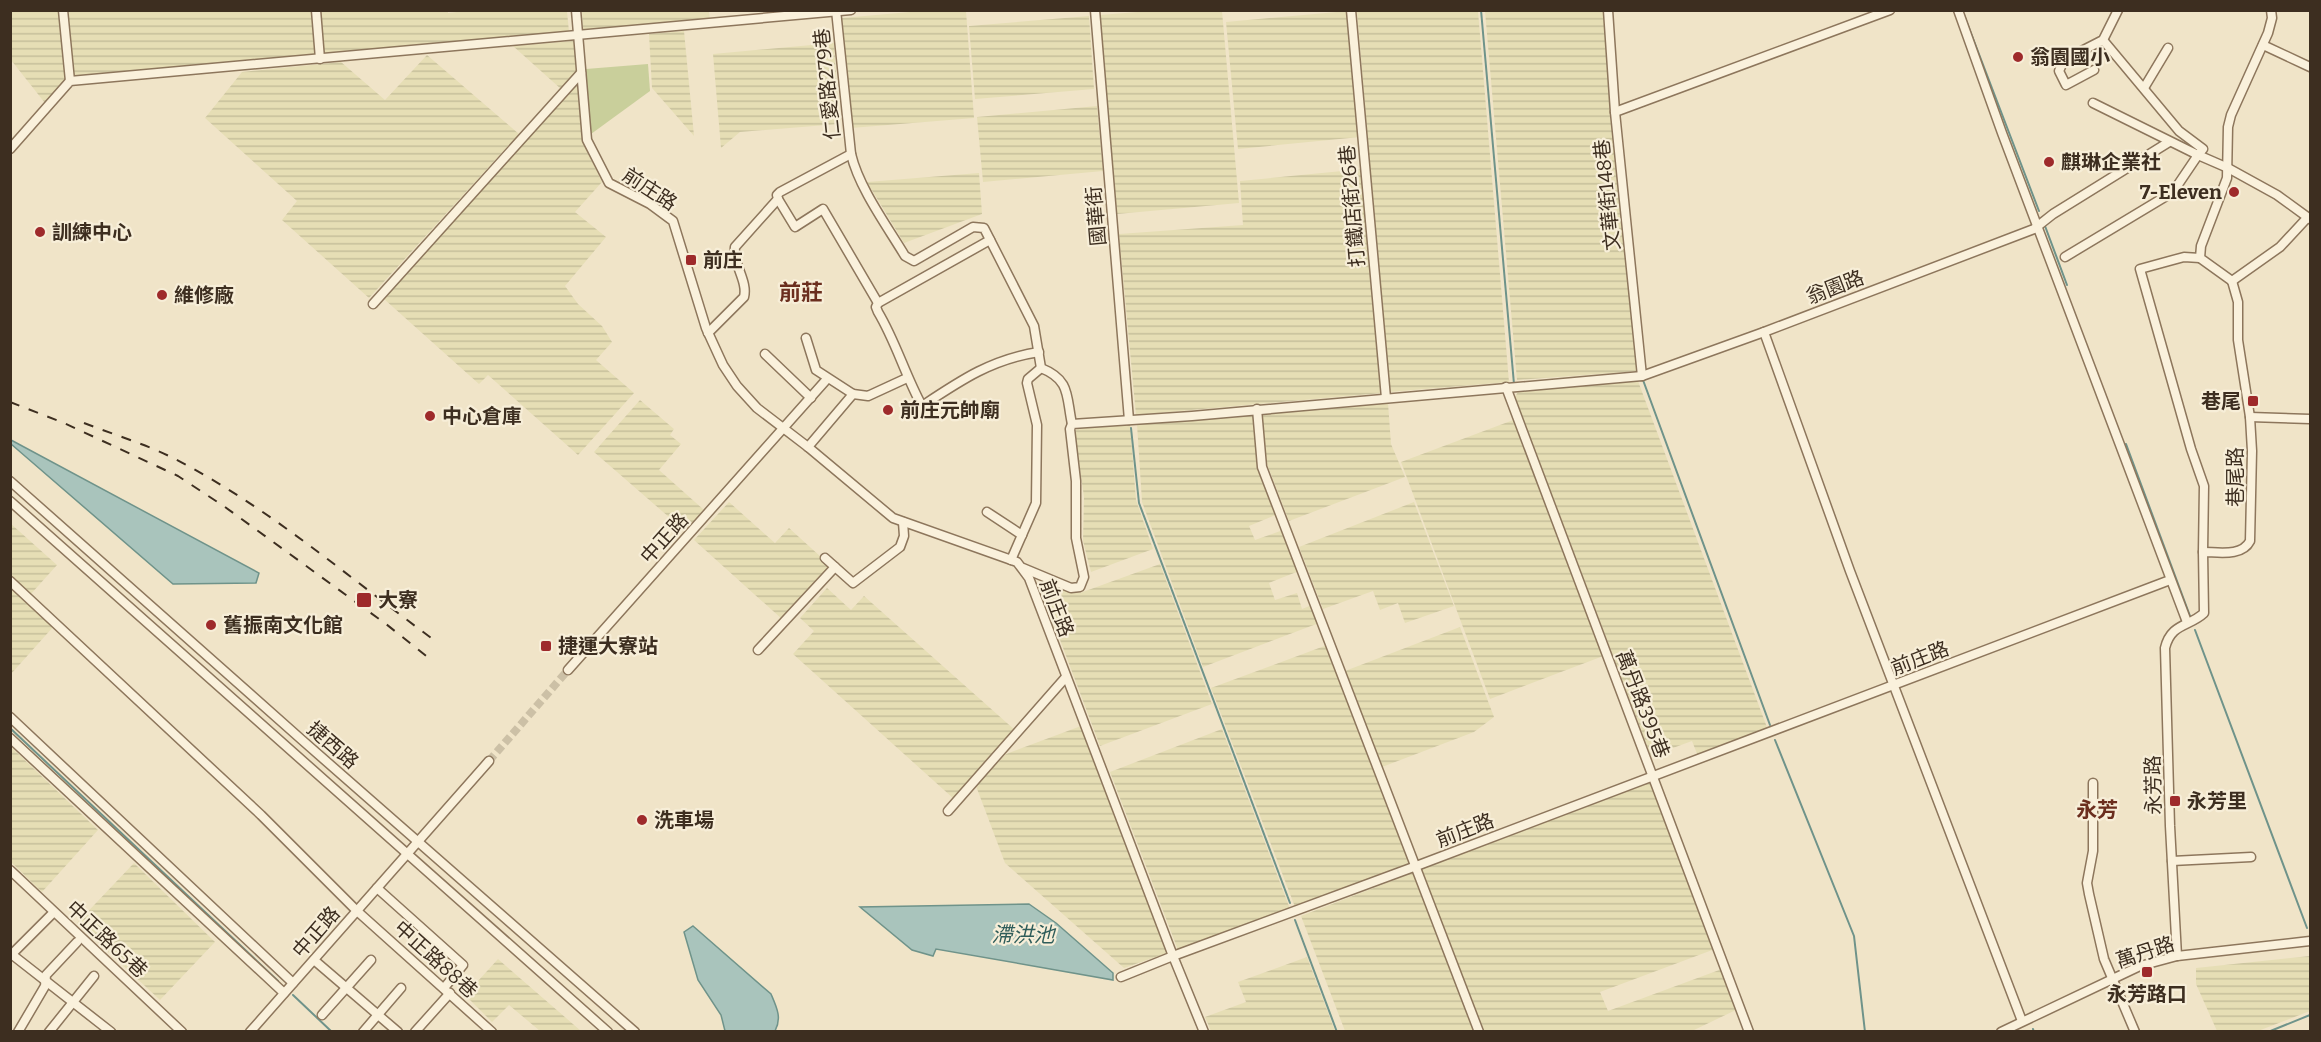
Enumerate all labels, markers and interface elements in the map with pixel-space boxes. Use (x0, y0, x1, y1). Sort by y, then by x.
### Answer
street label: 仁愛路279巷 (809, 27, 845, 141)
place label: 翁園國小 (2030, 45, 2110, 69)
marker: 翁園國小 (2011, 50, 2025, 64)
street label: 文華街148巷 (1589, 138, 1625, 252)
street label: 打鐵店街26巷 (1335, 144, 1369, 268)
place label: 麒琳企業社 (2061, 150, 2161, 174)
marker: 麒琳企業社 (2042, 155, 2056, 169)
street label: 前庄路 (618, 163, 682, 215)
place label: 7-Eleven (2140, 180, 2222, 204)
street label: 國華街 (1081, 185, 1111, 247)
marker: 7-Eleven (2227, 185, 2241, 199)
place label: 訓練中心 (52, 220, 132, 244)
marker: 訓練中心 (33, 225, 47, 239)
place label: 前庄 (703, 248, 743, 272)
marker: 前庄 (684, 253, 698, 267)
street label: 翁園路 (1803, 265, 1867, 309)
district label: 前莊 (779, 279, 823, 306)
place label: 維修廠 (174, 283, 234, 307)
marker: 維修廠 (155, 288, 169, 302)
place label: 巷尾 (2201, 389, 2241, 413)
marker: 巷尾 (2246, 394, 2260, 408)
place label: 前庄元帥廟 (900, 398, 1000, 422)
marker: 前庄元帥廟 (881, 403, 895, 417)
place label: 中心倉庫 (442, 404, 522, 428)
marker: 中心倉庫 (423, 409, 437, 423)
street label: 巷尾路 (2223, 447, 2247, 507)
street label: 中正路 (635, 508, 693, 568)
street label: 前庄路 (1035, 576, 1079, 640)
place label: 大寮 (378, 588, 418, 612)
marker: 大寮 (355, 591, 373, 609)
place label: 舊振南文化館 (223, 613, 343, 637)
marker: 舊振南文化館 (204, 618, 218, 632)
place label: 捷運大寮站 (558, 634, 658, 658)
street label: 前庄路 (1888, 636, 1952, 680)
marker: 捷運大寮站 (539, 639, 553, 653)
street label: 萬丹路395巷 (1611, 647, 1675, 761)
street label: 捷西路 (302, 716, 364, 774)
street label: 永芳路 (2140, 755, 2166, 815)
place label: 永芳里 (2187, 789, 2247, 813)
marker: 永芳里 (2168, 794, 2182, 808)
district label: 永芳 (2076, 797, 2118, 823)
place label: 洗車場 (654, 808, 714, 832)
street label: 前庄路 (1433, 808, 1497, 852)
marker: 洗車場 (635, 813, 649, 827)
street label: 中正路65巷 (61, 895, 153, 983)
street label: 中正路 (287, 901, 345, 963)
street label: 中正路88巷 (389, 915, 483, 1003)
water label: 滯洪池 (992, 922, 1056, 948)
street label: 萬丹路 (2113, 931, 2177, 973)
marker: 永芳路口 (2140, 965, 2154, 979)
place label: 永芳路口 (2107, 982, 2187, 1006)

